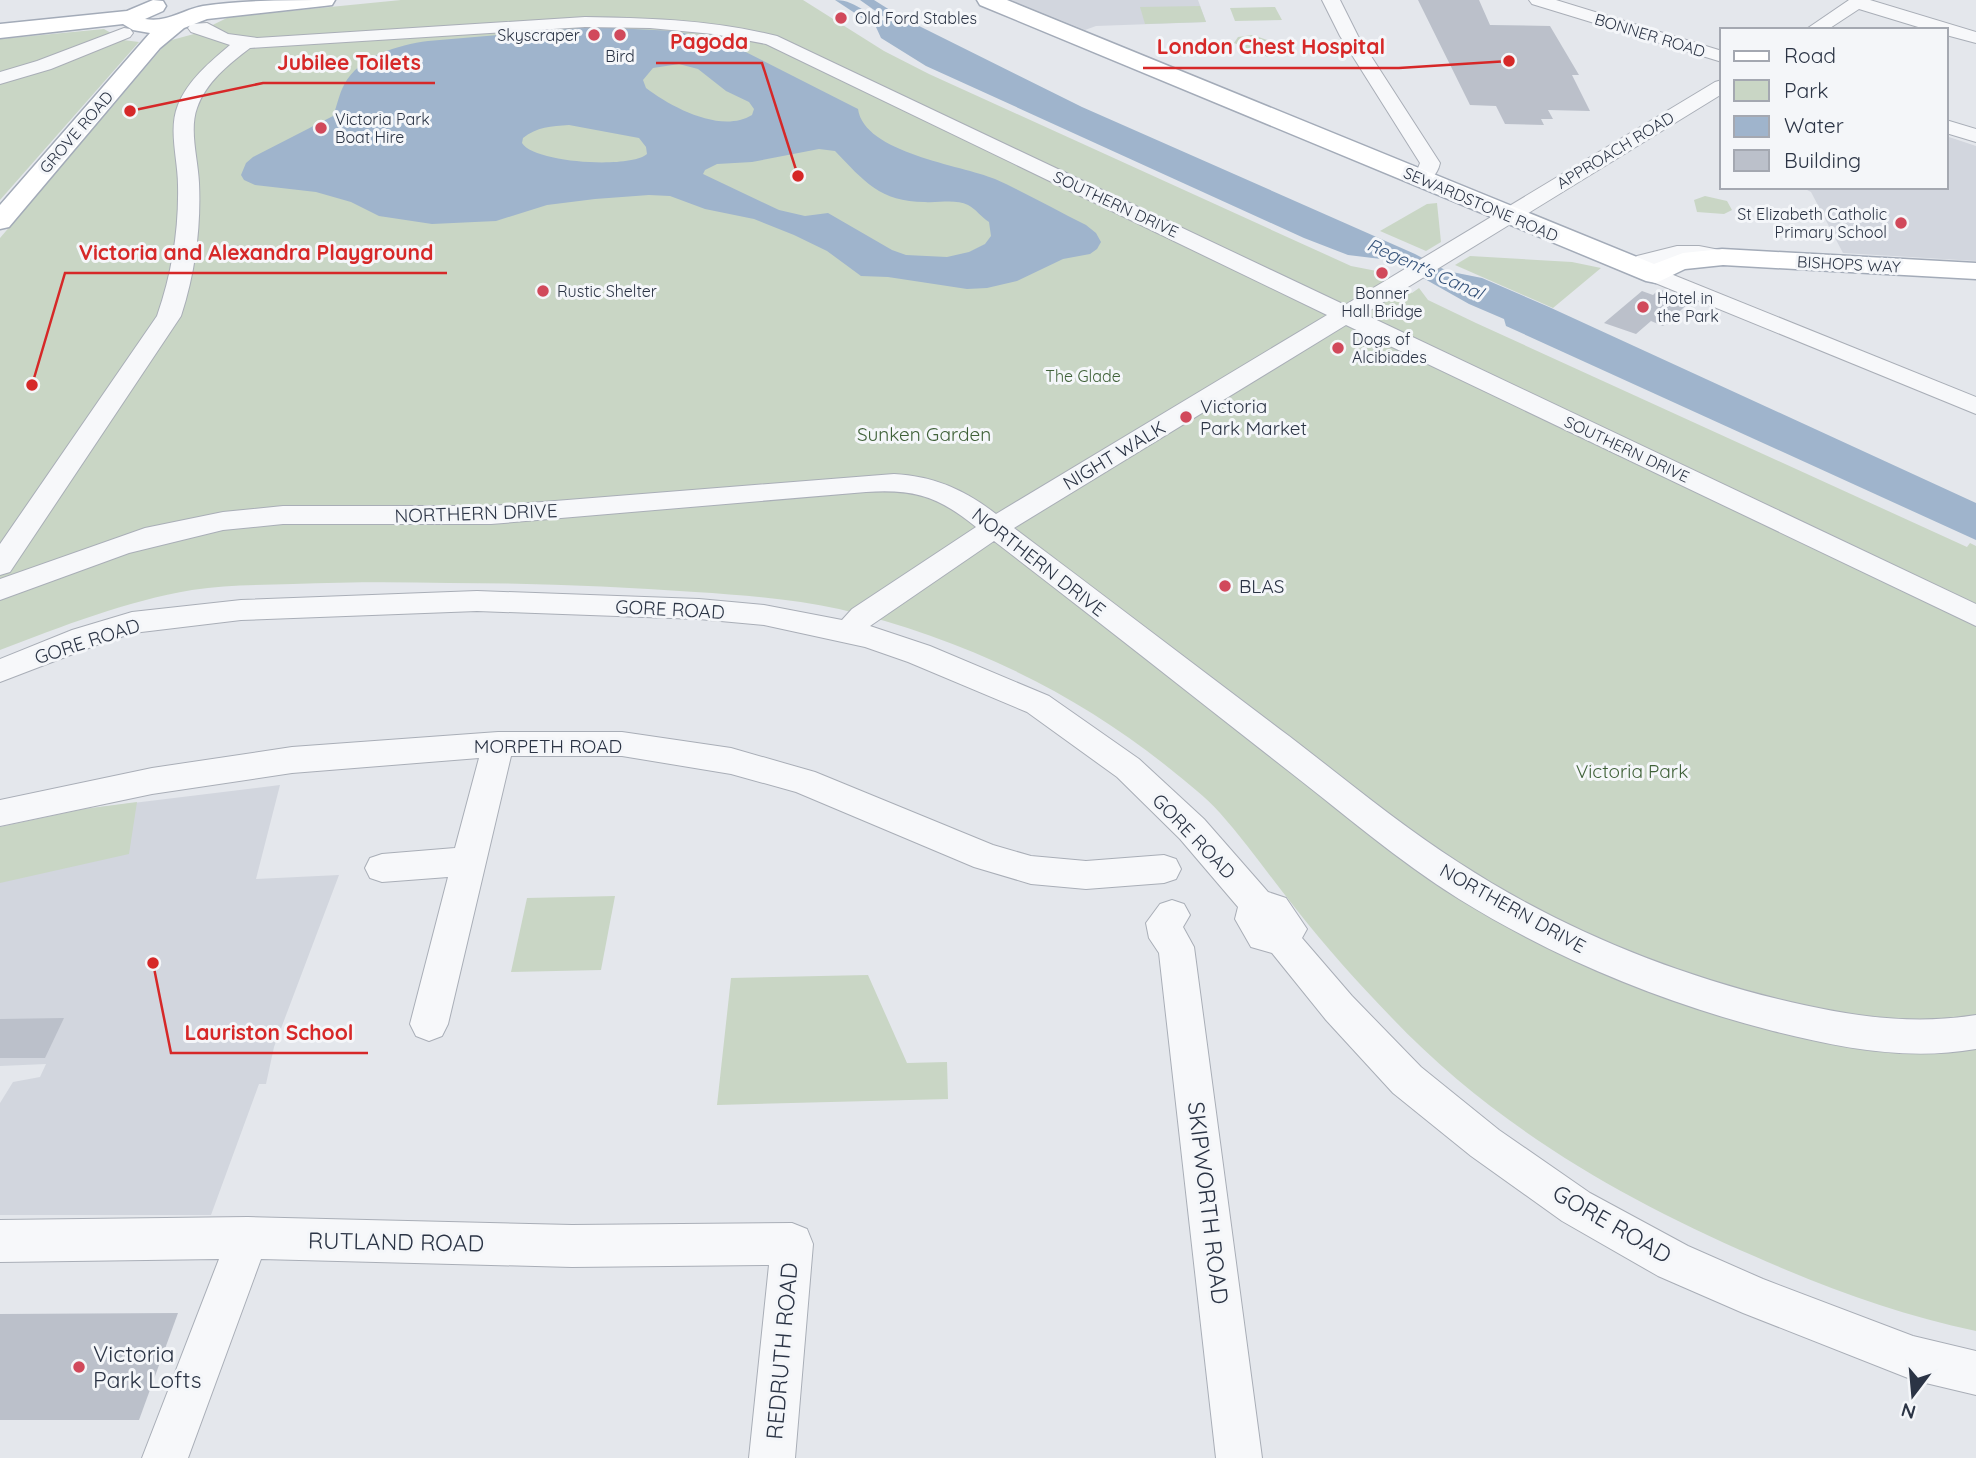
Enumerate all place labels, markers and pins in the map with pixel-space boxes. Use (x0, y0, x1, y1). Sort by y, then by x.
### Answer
place label: Old Ford Stables (855, 8, 977, 28)
marker: Old Ford Stables (833, 10, 849, 26)
callout: Pagoda (656, 21, 762, 63)
place label: Skyscraper (497, 25, 580, 45)
callout: London Chest Hospital (1143, 26, 1399, 68)
marker: Skyscraper (586, 27, 602, 43)
marker: Bird (612, 27, 628, 43)
callout: Jubilee Toilets (263, 41, 435, 83)
place label: Bird (605, 46, 635, 66)
place label: Victoria Park Boat Hire (335, 109, 430, 147)
marker: Victoria Park Boat Hire (313, 120, 329, 136)
place label: St Elizabeth Catholic Primary School (1737, 204, 1887, 242)
marker: St Elizabeth Catholic Primary School (1893, 215, 1909, 231)
callout: Victoria and Alexandra Playground (65, 231, 447, 273)
marker: Bonner Hall Bridge (1374, 265, 1390, 281)
place label: Rustic Shelter (557, 281, 657, 301)
marker: Rustic Shelter (535, 283, 551, 299)
place label: Bonner Hall Bridge (1341, 283, 1423, 321)
place label: Hotel in the Park (1657, 288, 1719, 326)
marker: Hotel in the Park (1635, 299, 1651, 315)
place label: Dogs of Alcibiades (1352, 329, 1427, 367)
marker: Dogs of Alcibiades (1330, 340, 1346, 356)
place label: Victoria Park Market (1200, 394, 1307, 440)
marker: Victoria Park Market (1178, 409, 1194, 425)
place label: BLAS (1239, 574, 1284, 598)
marker: BLAS (1217, 578, 1233, 594)
callout: Lauriston School (171, 1011, 368, 1053)
place label: Victoria Park Lofts (93, 1339, 202, 1394)
marker: Victoria Park Lofts (71, 1359, 87, 1375)

